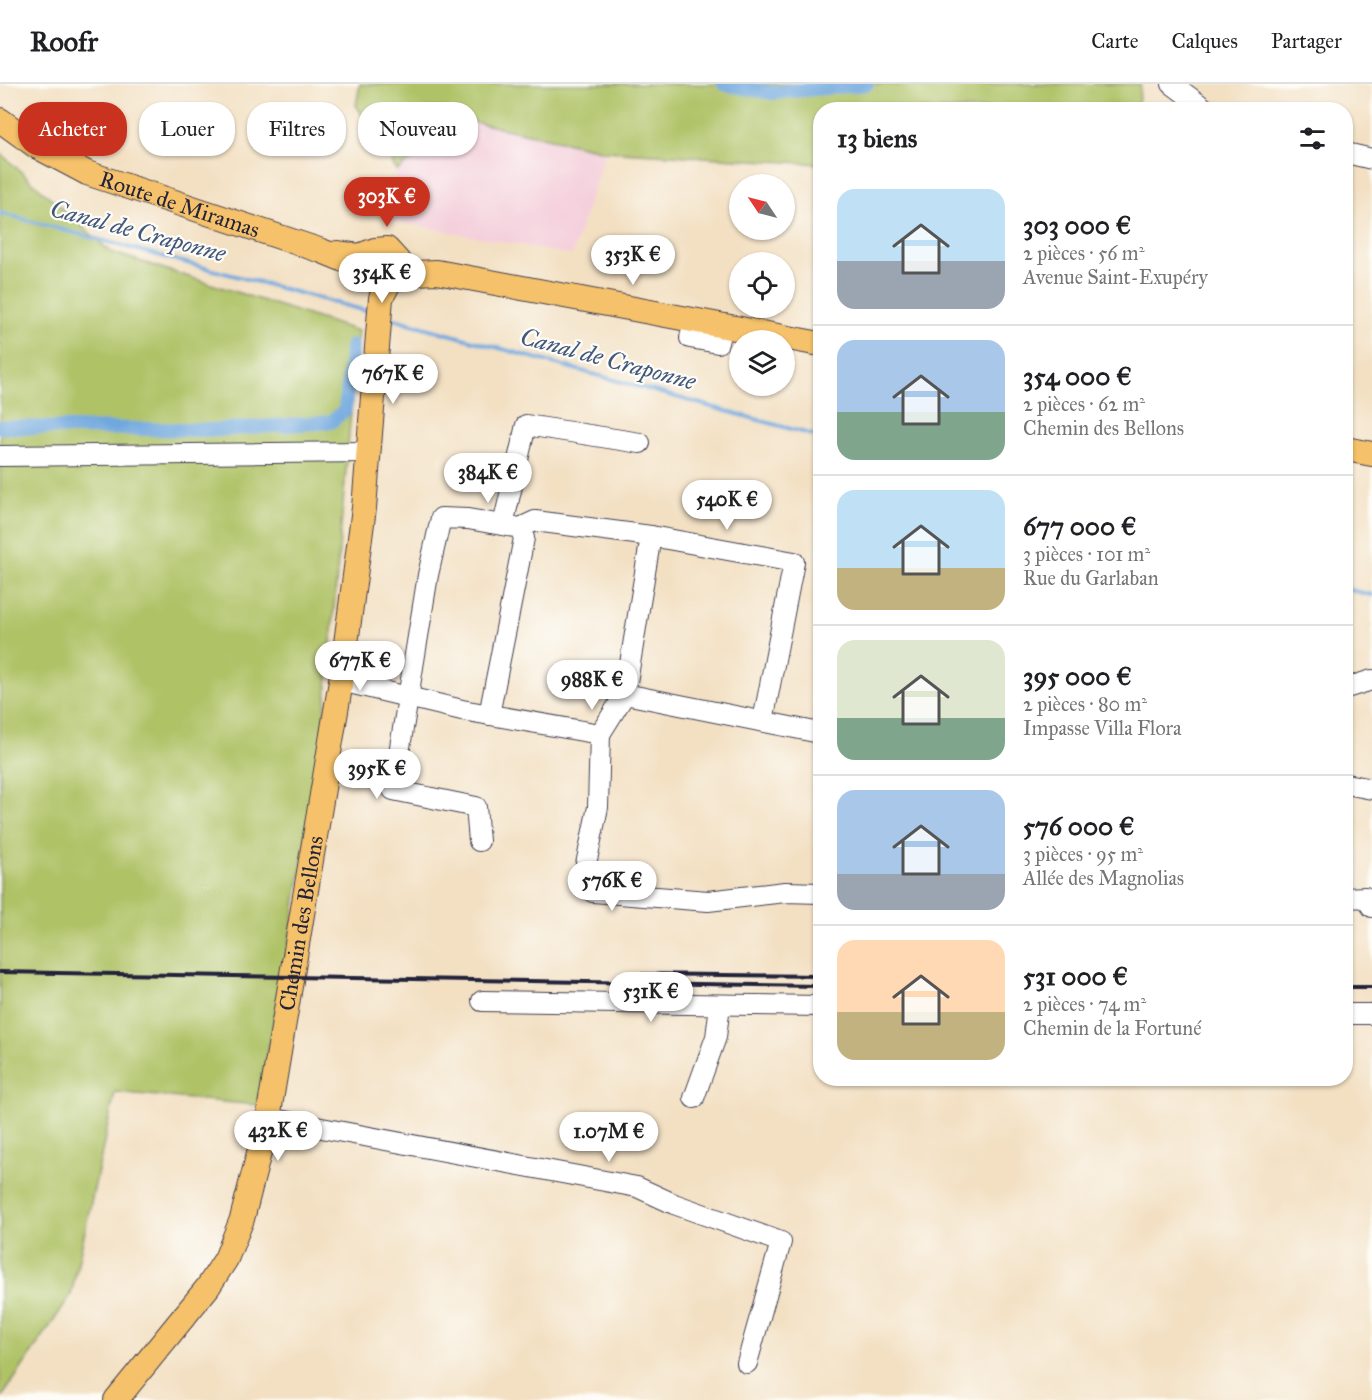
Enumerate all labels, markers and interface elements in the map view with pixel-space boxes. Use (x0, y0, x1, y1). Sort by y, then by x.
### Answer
text: Roofr (30, 24, 98, 59)
text: Carte (1091, 28, 1138, 54)
text: Calques (1171, 28, 1238, 54)
text: Partager (1271, 28, 1342, 54)
chip: Acheter (18, 102, 127, 156)
chip: Louer (139, 102, 235, 156)
chip: Filtres (247, 102, 346, 156)
chip: Nouveau (358, 102, 478, 156)
text: 13 biens (837, 122, 917, 154)
icon: filters (1296, 122, 1329, 155)
street label: Route de Miramas (96, 165, 263, 243)
north arrow (729, 174, 795, 240)
map controls (729, 174, 795, 396)
pin: 303K € (338, 177, 436, 228)
text: 303K € (358, 184, 416, 208)
water label: Canal de Craponne (47, 193, 230, 269)
text: 303 000 € (1023, 209, 1131, 241)
icon: home (885, 213, 957, 285)
pin: 353K € (584, 235, 682, 286)
text: 2 pièces · 56 m² (1023, 241, 1144, 265)
text: 353K € (605, 242, 661, 266)
button: locate (729, 252, 795, 318)
pin: 354K € (333, 253, 431, 304)
text: 354K € (353, 260, 411, 284)
text: Avenue Saint-Exupéry (1023, 265, 1208, 289)
water label: Canal de Craponne (517, 321, 700, 397)
button: layers (729, 330, 795, 396)
pin: 767K € (344, 354, 442, 405)
text: 354 000 € (1023, 360, 1132, 392)
text: 767K € (362, 361, 424, 385)
icon: home (885, 364, 957, 436)
text: 2 pièces · 62 m² (1023, 392, 1145, 416)
text: Chemin des Bellons (1023, 416, 1184, 440)
pin: 384K € (439, 453, 537, 504)
text: 384K € (458, 460, 518, 484)
pin: 540K € (678, 480, 776, 531)
text: 540K € (696, 487, 758, 511)
text: 677 000 € (1023, 510, 1136, 542)
icon: home (885, 514, 957, 586)
text: 3 pièces · 101 m² (1023, 542, 1150, 566)
text: Rue du Garlaban (1023, 566, 1158, 590)
pin: 677K € (311, 641, 409, 692)
text: 677K € (329, 648, 391, 672)
pin: 988K € (543, 660, 641, 711)
text: 395 000 € (1023, 660, 1132, 692)
icon: home (885, 664, 957, 736)
text: 988K € (561, 667, 623, 691)
text: 2 pièces · 80 m² (1023, 692, 1147, 716)
text: Impasse Villa Flora (1023, 716, 1182, 740)
pin: 395K € (328, 749, 426, 800)
text: 395K € (348, 756, 406, 780)
text: 576 000 € (1023, 810, 1135, 842)
icon: home (885, 814, 957, 886)
street label: Chemin des Bellons (273, 833, 329, 1013)
text: 3 pièces · 95 m² (1023, 842, 1143, 866)
pin: 576K € (563, 861, 661, 912)
text: Allée des Magnolias (1023, 866, 1184, 890)
text: 576K € (582, 868, 642, 892)
text: 531 000 € (1023, 960, 1128, 992)
icon: home (885, 964, 957, 1036)
pin: 531K € (602, 972, 700, 1023)
text: 531K € (623, 979, 679, 1003)
text: 2 pièces · 74 m² (1023, 992, 1146, 1016)
text: Chemin de la Fortuné (1023, 1016, 1201, 1040)
pin: 432K € (229, 1111, 327, 1162)
pin: 1.07M € (554, 1112, 664, 1163)
text: 432K € (248, 1118, 308, 1142)
text: 1.07M € (573, 1119, 645, 1143)

